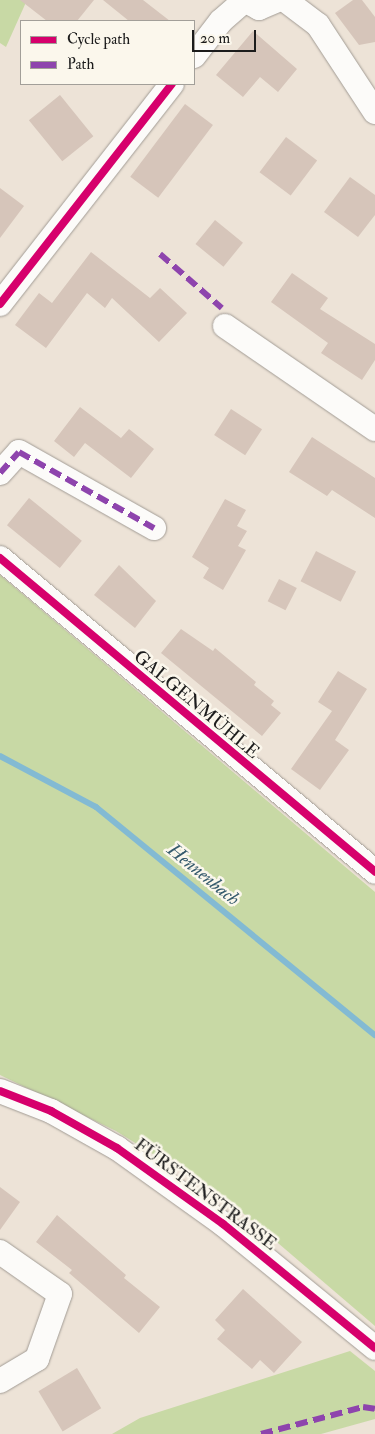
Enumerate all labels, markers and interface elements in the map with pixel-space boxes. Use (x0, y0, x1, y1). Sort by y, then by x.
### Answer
legend (20, 20, 195, 85)
scale bar (195, 20, 259, 52)
text: 20 m (200, 29, 230, 48)
text: Cycle path (67, 30, 130, 49)
text: Path (67, 55, 94, 74)
street label: GALGENMÜHLE (129, 646, 263, 764)
water label: Hennenbach (162, 839, 244, 911)
street label: FÜRSTENSTRASSE (130, 1134, 280, 1256)

